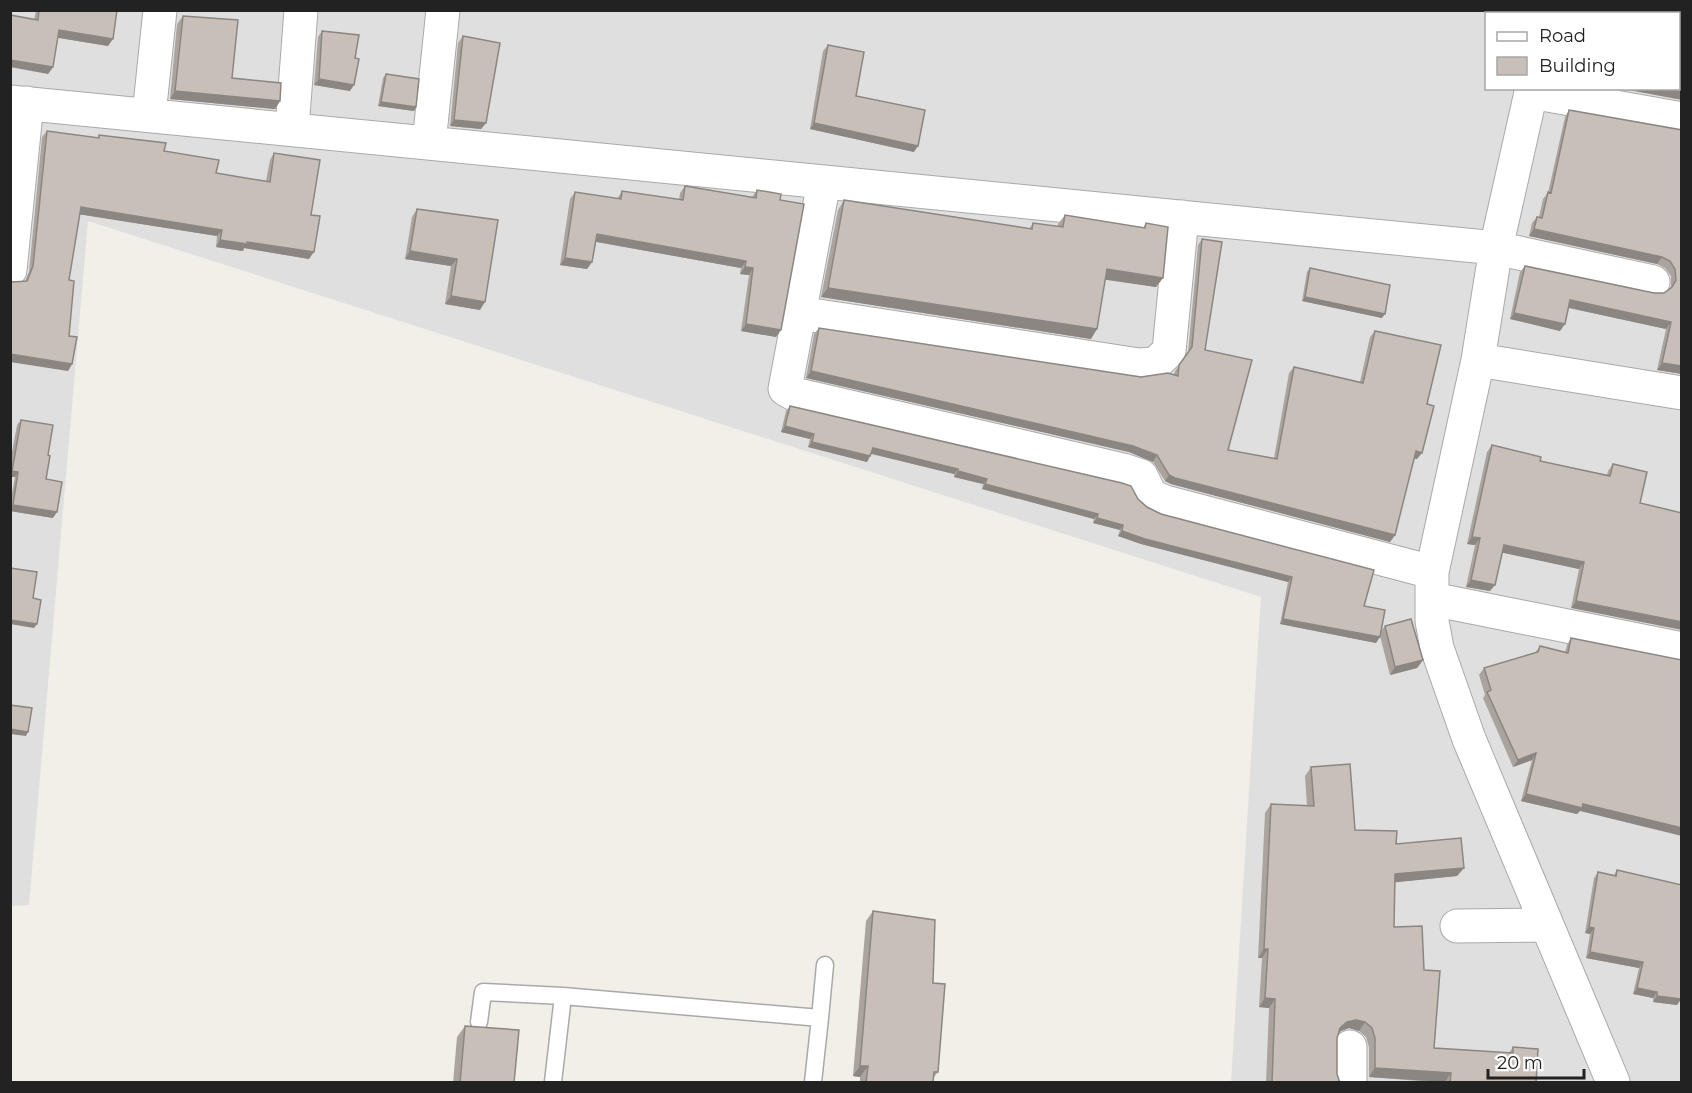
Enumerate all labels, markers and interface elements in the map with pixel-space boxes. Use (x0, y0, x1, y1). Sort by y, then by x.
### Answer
legend (1485, 12, 1680, 90)
text: Road (1539, 25, 1586, 47)
text: Building (1539, 55, 1616, 77)
scale bar (1488, 1042, 1584, 1080)
text: 20 m (1497, 1052, 1543, 1074)

